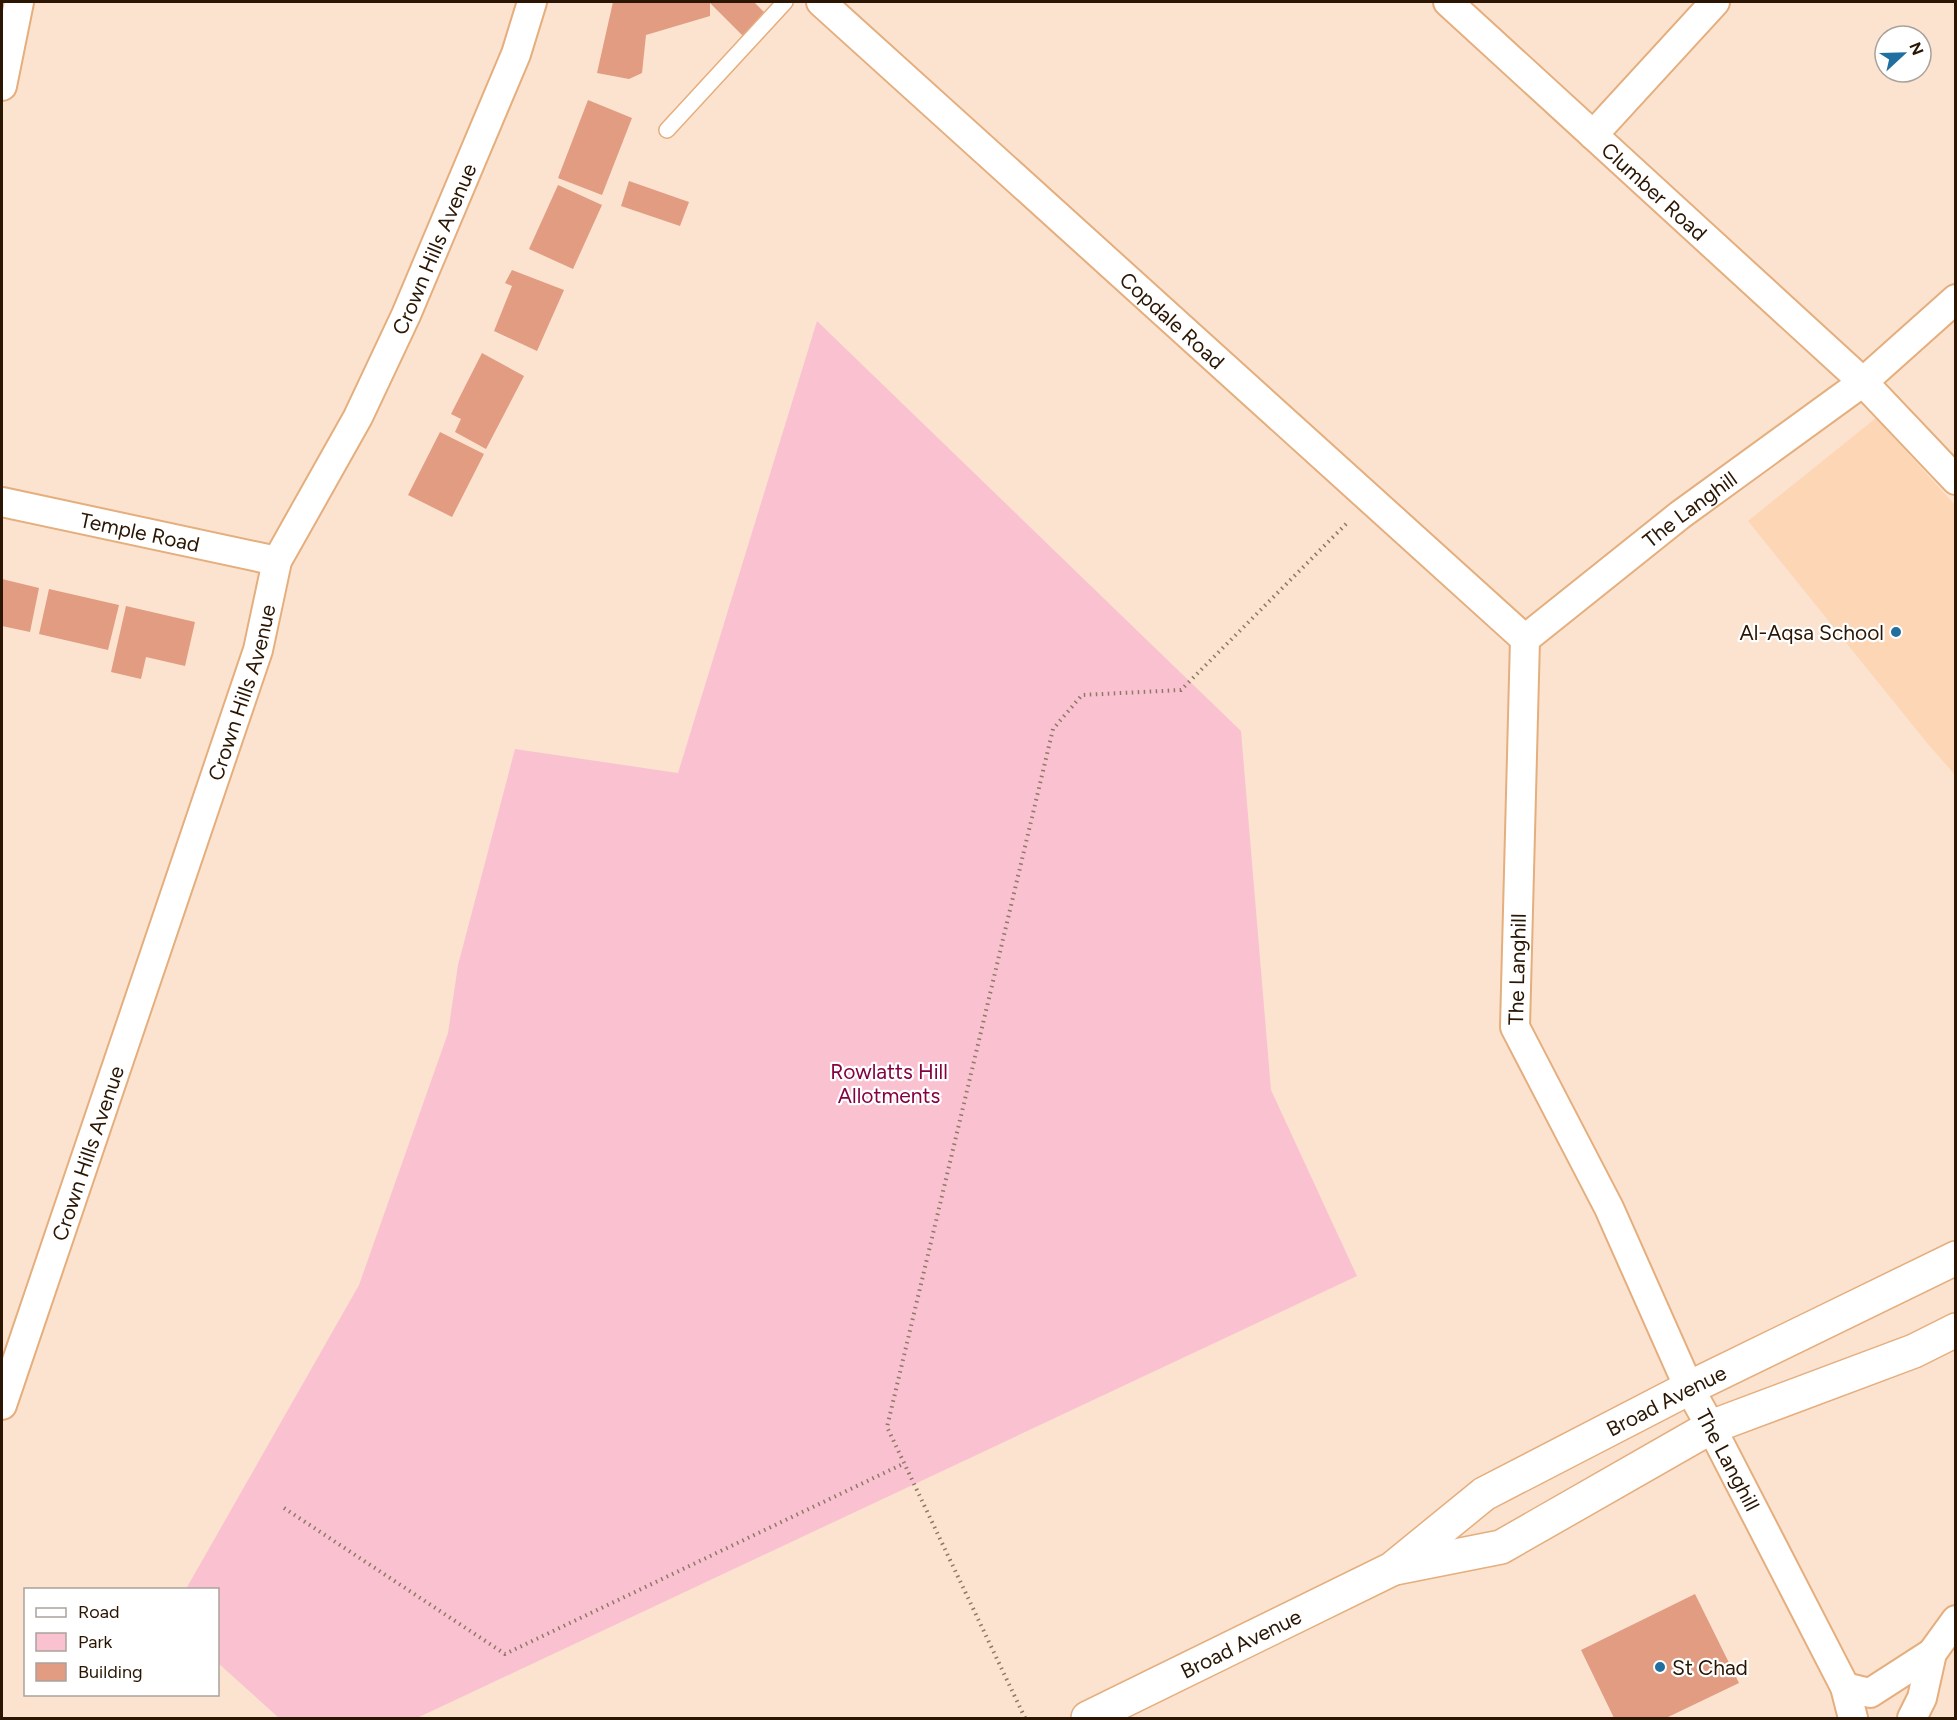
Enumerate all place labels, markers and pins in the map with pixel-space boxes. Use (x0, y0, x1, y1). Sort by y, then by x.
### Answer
place label: Al-Aqsa School (1740, 620, 1884, 645)
marker: Al-Aqsa School (1889, 625, 1903, 639)
place label: St Chad (1672, 1655, 1748, 1680)
marker: St Chad (1653, 1660, 1667, 1674)

